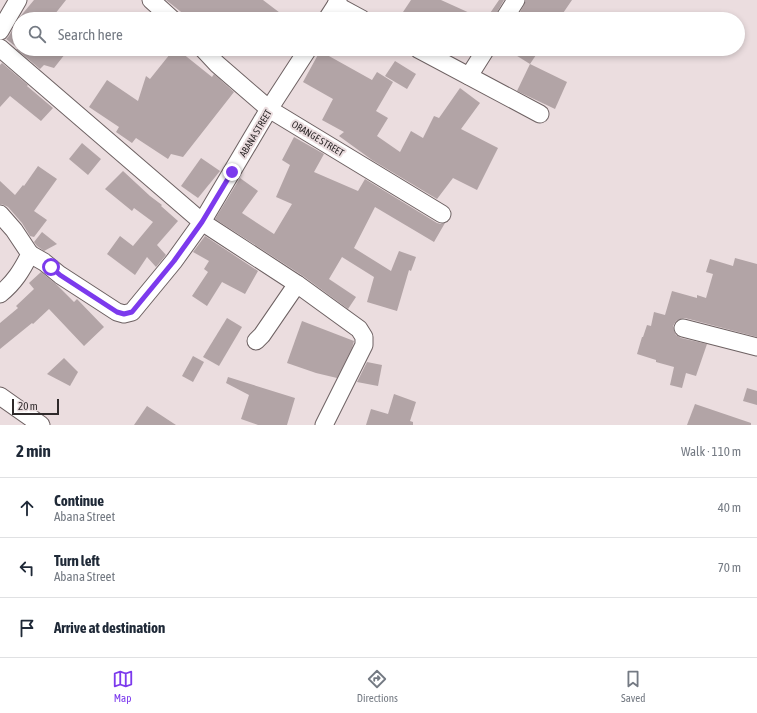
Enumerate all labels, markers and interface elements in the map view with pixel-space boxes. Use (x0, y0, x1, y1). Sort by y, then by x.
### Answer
search box (12, 12, 745, 56)
icon: search (26, 23, 48, 45)
text: Search here (58, 26, 123, 43)
street label: ABANA STREET (237, 107, 274, 159)
street label: ORANGE STREET (290, 119, 346, 159)
route end (223, 163, 241, 181)
route start (42, 258, 60, 276)
scale bar (12, 397, 59, 416)
text: 20 m (18, 400, 38, 412)
text: 2 min (16, 441, 51, 461)
text: Walk · 110 m (681, 444, 741, 459)
text: Continue (54, 492, 104, 509)
icon: ahead (16, 497, 38, 519)
text: 40 m (718, 500, 741, 515)
text: Abana Street (54, 509, 115, 524)
text: Turn left (54, 552, 100, 569)
icon: left (16, 557, 38, 579)
text: 70 m (718, 560, 741, 575)
text: Abana Street (54, 569, 115, 584)
icon: arrive (16, 617, 38, 639)
text: Arrive at destination (54, 619, 165, 636)
tab: Map (112, 668, 134, 704)
tab: Directions (357, 668, 398, 704)
tab: Saved (621, 668, 645, 704)

